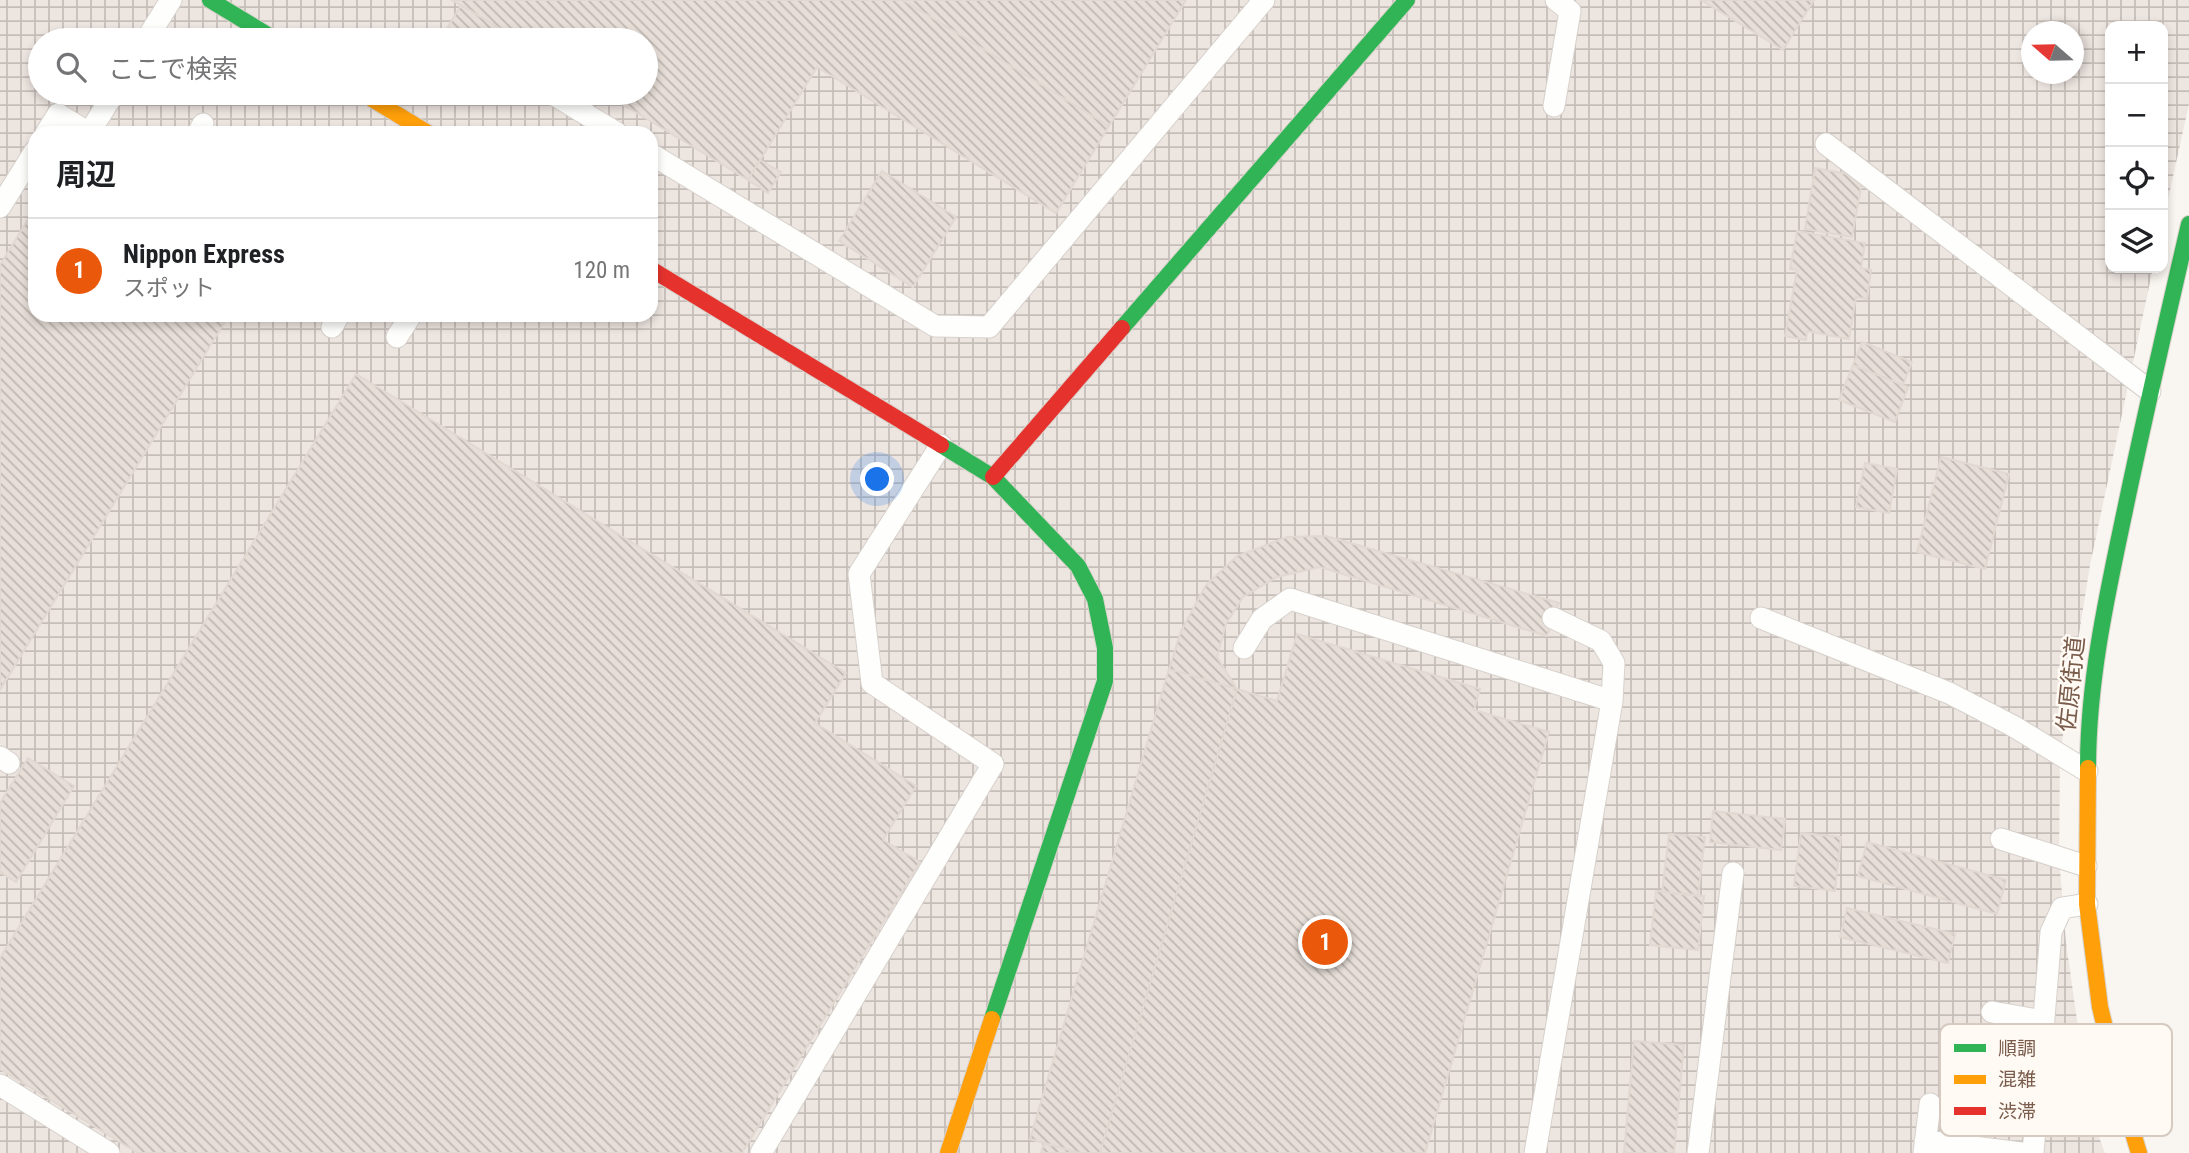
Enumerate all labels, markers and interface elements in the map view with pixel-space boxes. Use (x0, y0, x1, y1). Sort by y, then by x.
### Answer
north arrow (2021, 21, 2084, 84)
map controls (2105, 21, 2168, 273)
button: + (2105, 21, 2168, 84)
search box (28, 28, 658, 105)
icon: search (52, 48, 90, 86)
text: ここで検索 (108, 54, 238, 84)
button: − (2105, 84, 2168, 147)
button: locate (2105, 147, 2168, 210)
text: 周辺 (56, 157, 116, 192)
button: layers (2105, 210, 2168, 273)
text: Nippon Express (123, 239, 285, 269)
text: 1 (73, 257, 85, 284)
text: 120 m (573, 257, 630, 284)
text: スポット (123, 275, 215, 302)
your location (860, 462, 894, 496)
street label: 佐原街道 (2052, 635, 2090, 733)
pin: 1 (1302, 916, 1348, 968)
legend (1940, 1024, 2172, 1136)
text: 順調 (1998, 1037, 2036, 1060)
text: 混雑 (1998, 1068, 2036, 1091)
text: 渋滞 (1998, 1100, 2036, 1123)

